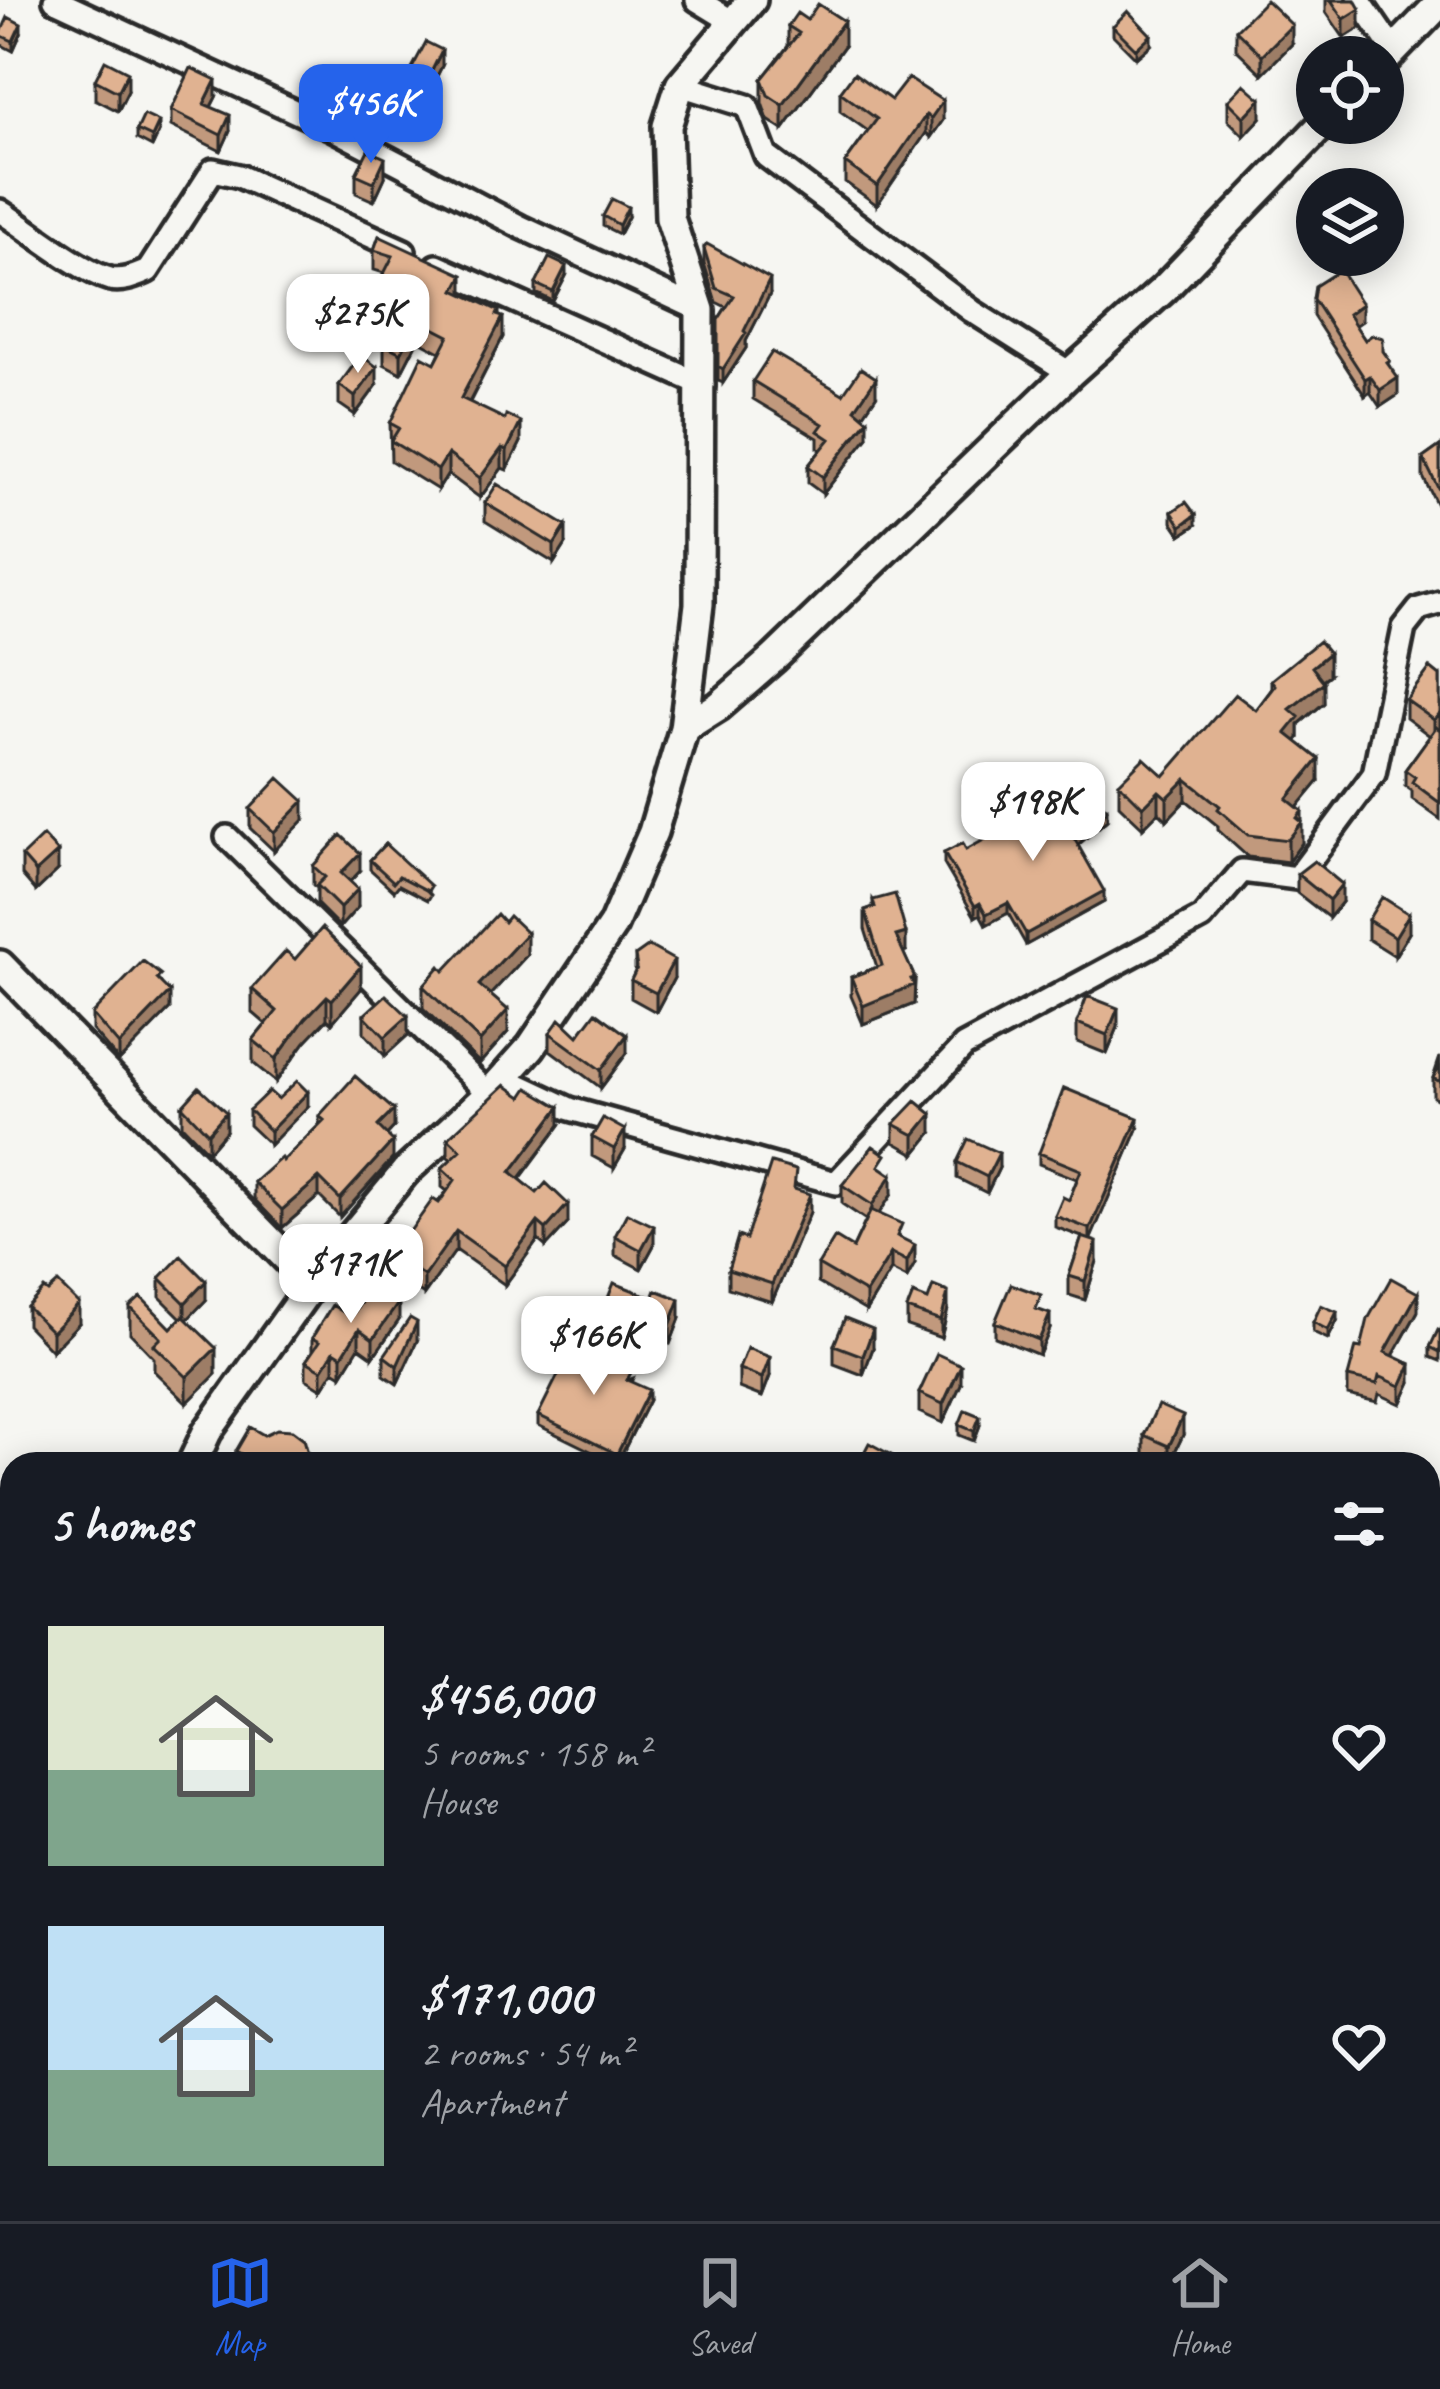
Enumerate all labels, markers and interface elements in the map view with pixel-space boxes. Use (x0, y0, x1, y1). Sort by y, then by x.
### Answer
map controls (1296, 36, 1404, 276)
button: locate (1296, 36, 1404, 144)
pin: $456K (287, 64, 455, 166)
text: $456K (326, 78, 416, 127)
button: layers (1296, 168, 1404, 276)
pin: $275K (274, 274, 442, 376)
text: $275K (313, 288, 403, 337)
pin: $198K (949, 762, 1117, 864)
text: $198K (988, 776, 1078, 825)
pin: $171K (267, 1224, 435, 1326)
text: $171K (306, 1238, 396, 1287)
pin: $166K (510, 1296, 678, 1398)
text: $166K (548, 1310, 640, 1359)
icon: filters (1326, 1491, 1392, 1557)
text: 5 homes (48, 1492, 191, 1556)
text: $456,000 (420, 1665, 591, 1729)
icon: home (144, 1674, 288, 1818)
icon: heart (1326, 1713, 1392, 1779)
text: 5 rooms · 158 m² (420, 1729, 648, 1778)
text: House (420, 1778, 496, 1827)
text: $171,000 (420, 1965, 591, 2029)
icon: home (144, 1974, 288, 2118)
icon: heart (1326, 2013, 1392, 2079)
text: 2 rooms · 54 m² (420, 2029, 631, 2078)
text: Apartment (420, 2078, 563, 2127)
tab: Map (207, 2250, 273, 2364)
tab: Saved (687, 2250, 753, 2364)
tab: Home (1167, 2250, 1233, 2364)

